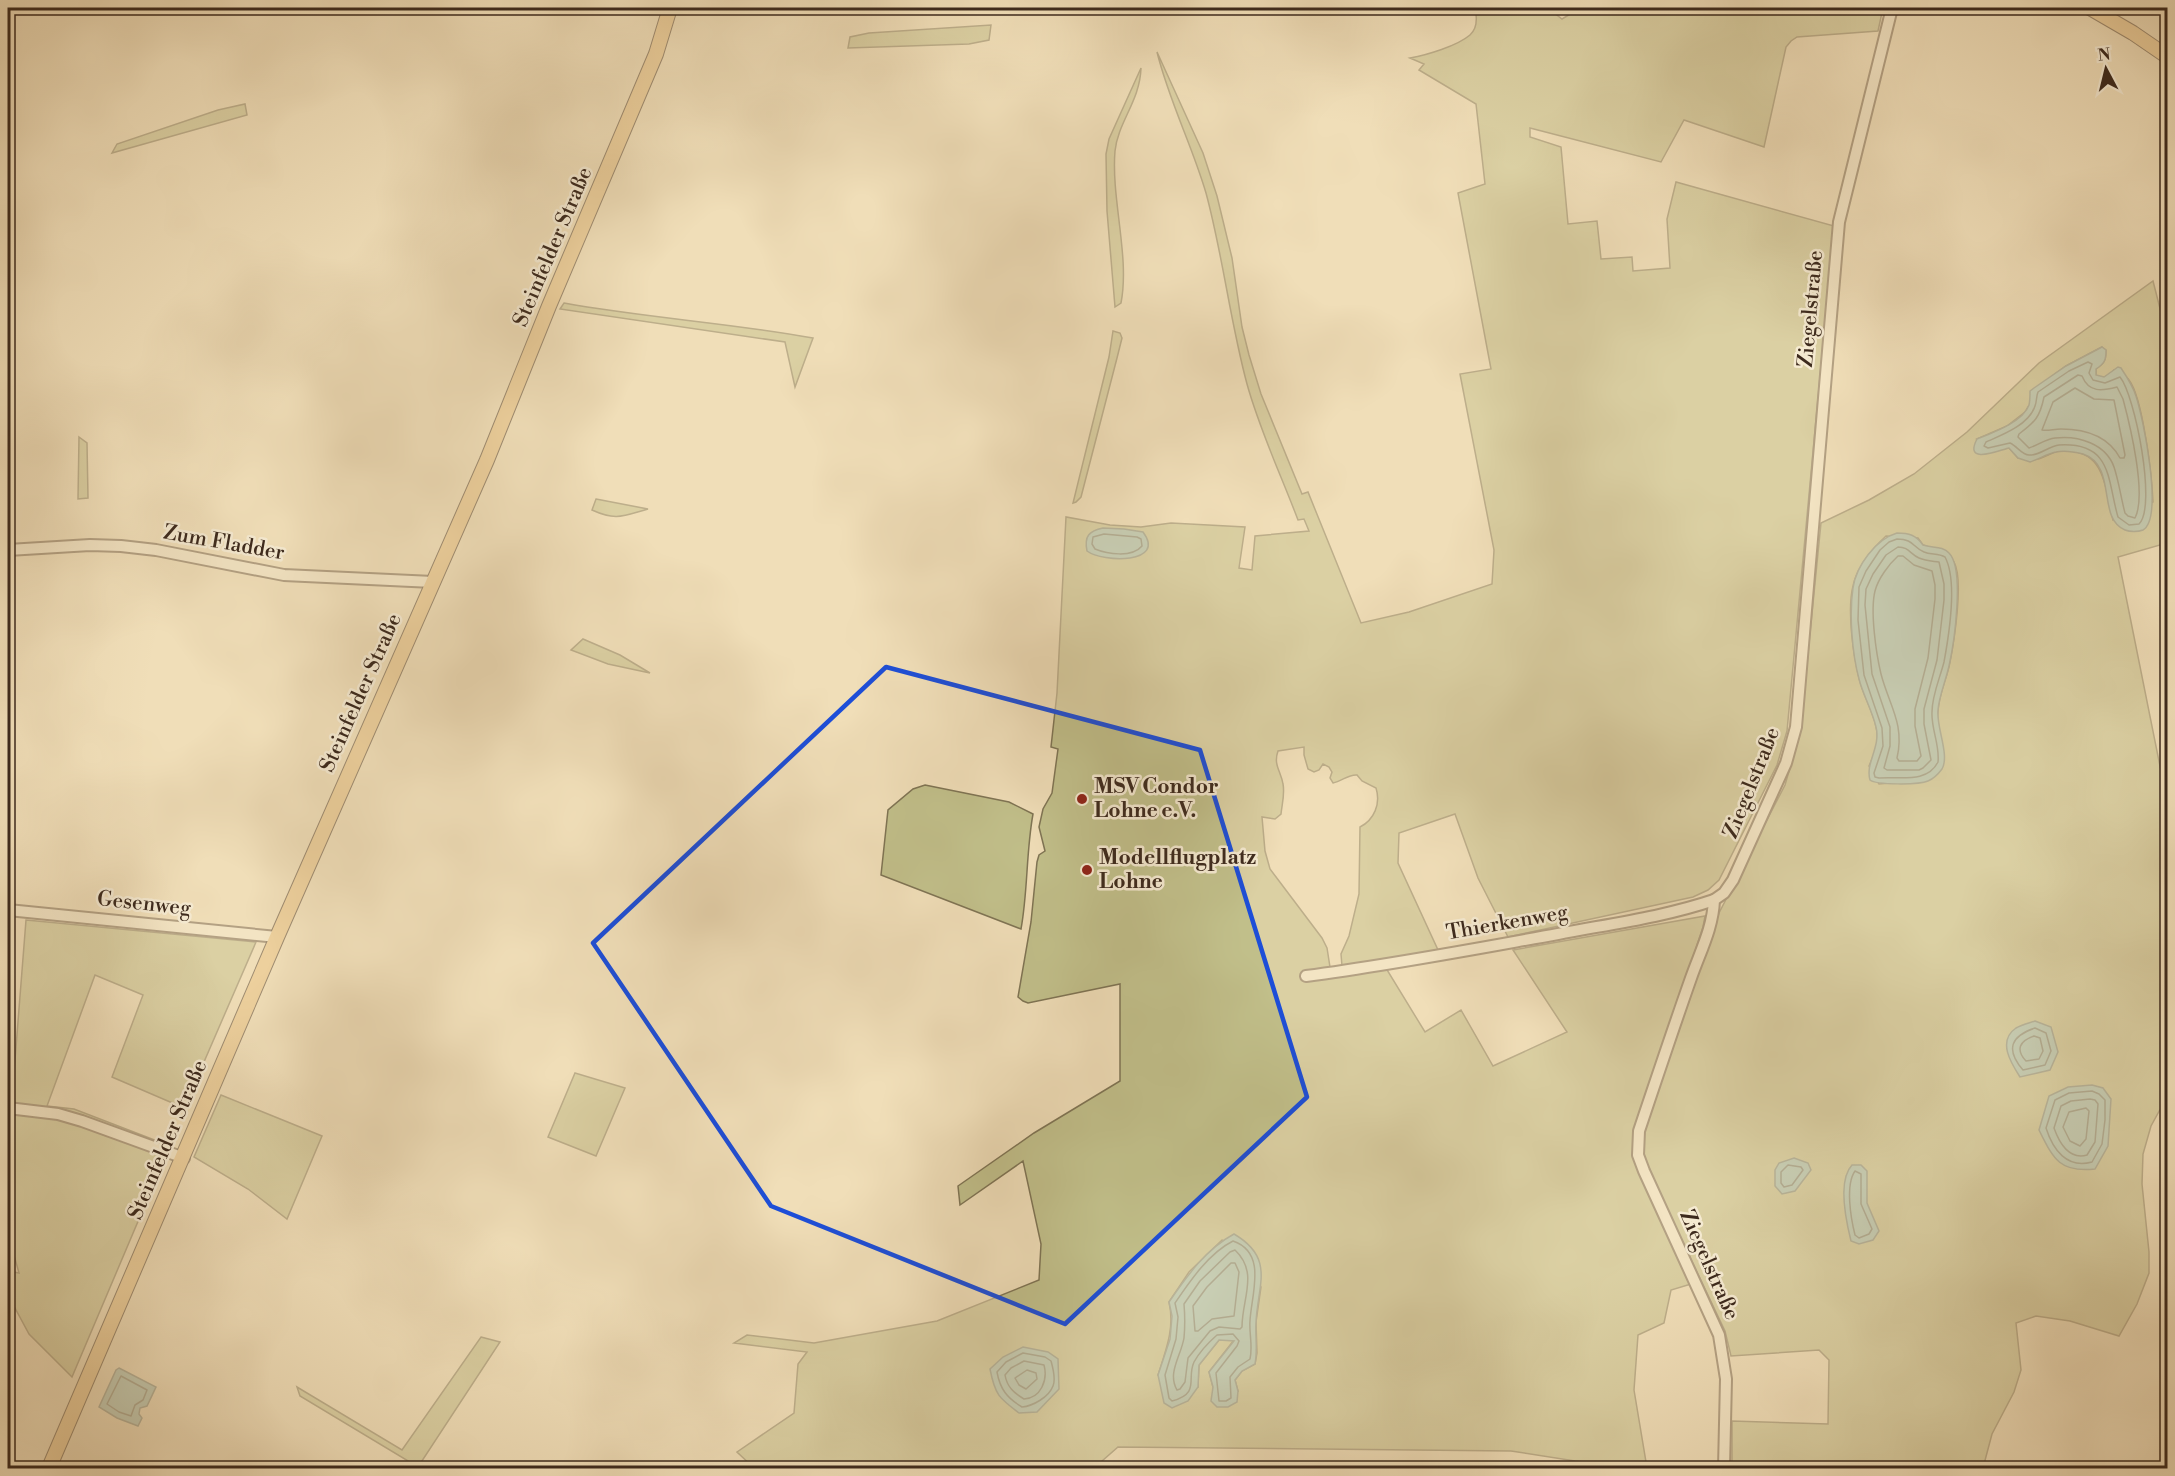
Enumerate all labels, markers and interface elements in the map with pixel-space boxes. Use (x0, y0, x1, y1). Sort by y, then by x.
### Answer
north arrow (2076, 39, 2136, 99)
text: N (2097, 44, 2112, 66)
street label: Steinfelder Straße (508, 163, 598, 331)
street label: Ziegelstraße (1793, 249, 1829, 369)
street label: Zum Fladder (161, 520, 287, 566)
street label: Steinfelder Straße (314, 610, 408, 776)
street label: Ziegelstraße (1718, 724, 1786, 842)
place label: MSV Condor Lohne e.V. (1094, 774, 1219, 824)
marker: MSV Condor Lohne e.V. (1075, 792, 1089, 806)
place label: Modellflugplatz Lohne (1099, 845, 1256, 895)
marker: Modellflugplatz Lohne (1080, 863, 1094, 877)
street label: Gesenweg (96, 886, 192, 922)
street label: Thierkenweg (1444, 899, 1570, 946)
street label: Steinfelder Straße (123, 1056, 213, 1224)
street label: Ziegelstraße (1673, 1206, 1745, 1324)

